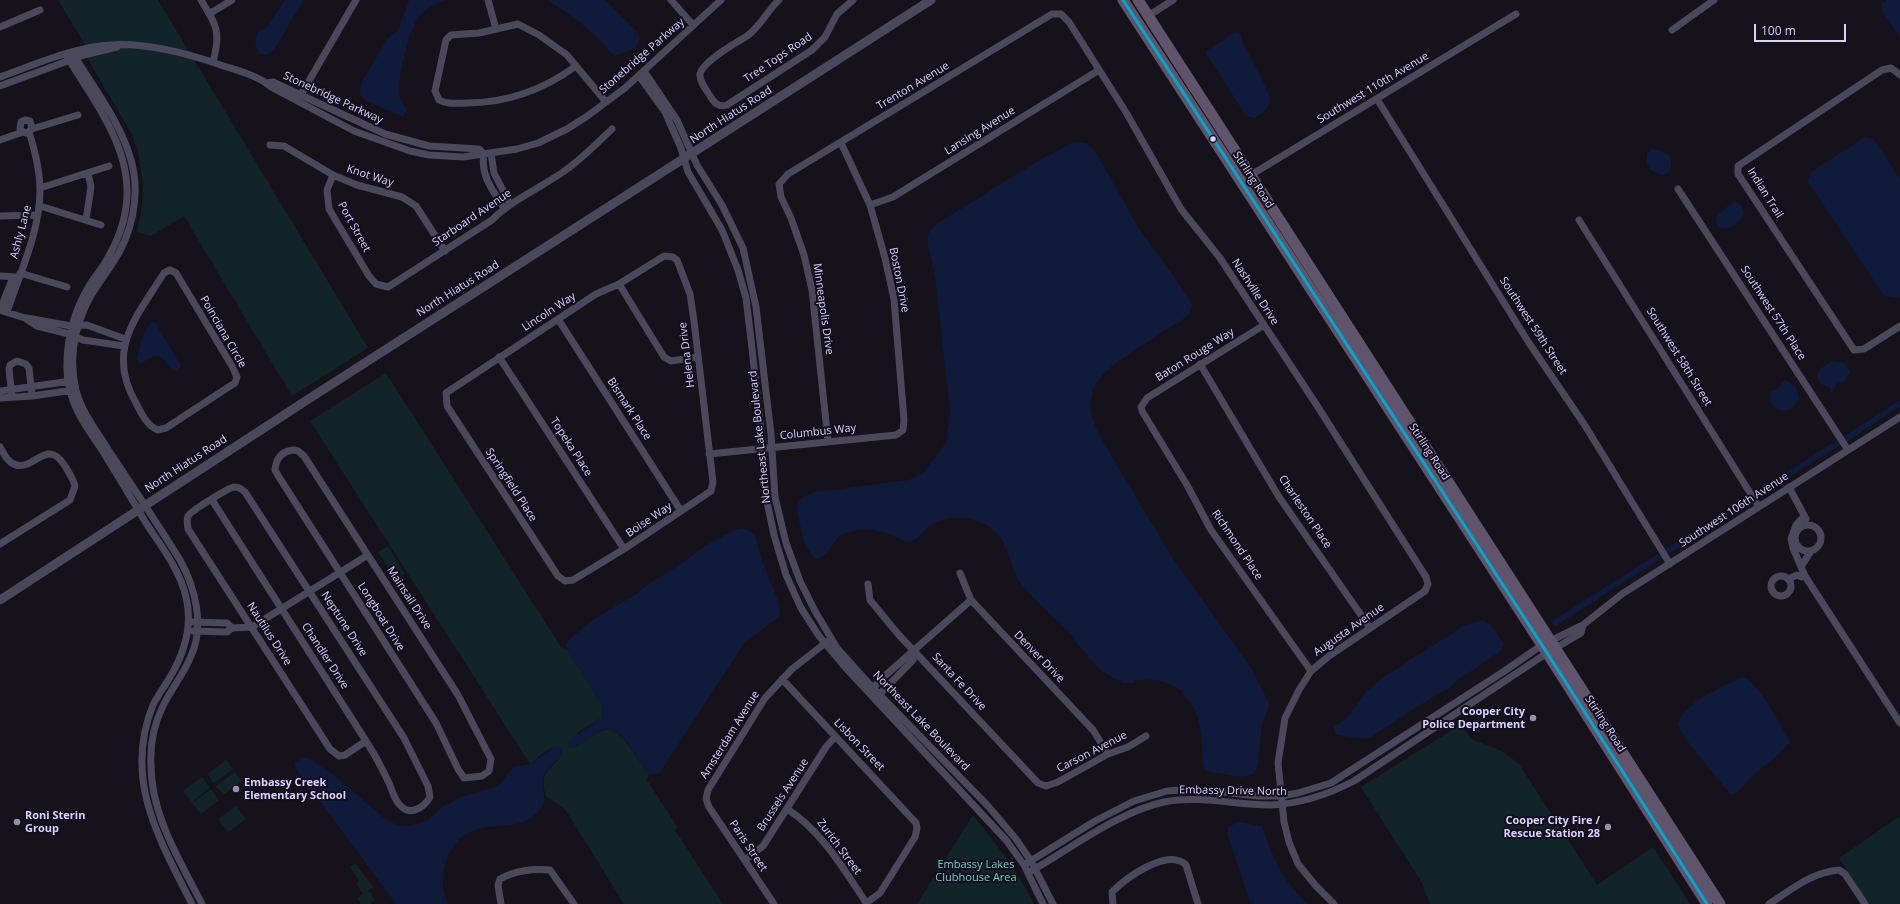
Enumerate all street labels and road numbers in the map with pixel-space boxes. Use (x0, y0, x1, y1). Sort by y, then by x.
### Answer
street label: Stonebridge Parkway (597, 15, 687, 97)
street label: Tree Tops Road (741, 30, 815, 86)
street label: Southwest 110th Avenue (1315, 50, 1431, 126)
street label: Trenton Avenue (874, 59, 952, 113)
street label: Stonebridge Parkway (281, 69, 385, 127)
street label: North Hiatus Road (688, 84, 774, 146)
street label: Lansing Avenue (942, 104, 1018, 158)
street label: Stirling Road (1230, 149, 1276, 211)
street label: Knot Way (345, 162, 395, 190)
street label: Indian Trail (1744, 165, 1786, 221)
street label: Starboard Avenue (430, 187, 514, 249)
street label: Port Street (335, 200, 373, 254)
street label: Ashly Lane (8, 204, 34, 260)
street label: Boston Drive (886, 246, 912, 314)
street label: Nashville Drive (1229, 256, 1281, 328)
street label: North Hiatus Road (414, 258, 502, 320)
street label: Minneapolis Drive (810, 262, 836, 356)
street label: Southwest 57th Place (1738, 263, 1808, 363)
street label: Southwest 59th Street (1497, 275, 1569, 377)
street label: Lincoln Way (520, 290, 578, 334)
street label: Poinciana Circle (197, 294, 249, 370)
street label: Southwest 58th Street (1643, 305, 1715, 409)
street label: Helena Drive (676, 322, 698, 388)
street label: Baton Rouge Way (1153, 325, 1237, 385)
street label: Northeast Lake Boulevard (746, 370, 774, 504)
street label: Bismark Place (604, 375, 654, 443)
street label: Topeka Place (547, 415, 595, 479)
street label: Columbus Way (779, 421, 857, 443)
street label: Stirling Road (1406, 421, 1452, 483)
street label: North Hiatus Road (143, 433, 229, 495)
street label: Springfield Place (482, 446, 540, 524)
street label: Southwest 106th Avenue (1677, 470, 1791, 550)
street label: Charleston Place (1276, 473, 1334, 551)
street label: Boise Way (624, 500, 674, 540)
street label: Richmond Place (1209, 507, 1265, 583)
street label: Mainsail Drive (384, 564, 434, 632)
street label: Longboat Drive (355, 580, 407, 654)
street label: Neptune Drive (318, 589, 370, 659)
street label: Nautilus Drive (244, 600, 294, 668)
street label: Augusta Avenue (1311, 601, 1387, 659)
street label: Chandler Drive (299, 620, 351, 692)
street label: Denver Drive (1011, 628, 1067, 686)
street label: Santa Fe Drive (929, 651, 989, 713)
street label: Northeast Lake Boulevard (870, 668, 972, 774)
street label: Amsterdam Avenue (698, 689, 762, 781)
street label: Stirling Road (1582, 693, 1628, 755)
street label: Lisbon Street (831, 716, 887, 774)
street label: Carson Avenue (1055, 729, 1129, 775)
street label: Brussels Avenue (755, 756, 811, 834)
street label: Embassy Drive North (1179, 783, 1287, 799)
street label: Zurich Street (814, 817, 864, 877)
street label: Paris Street (726, 818, 770, 874)

